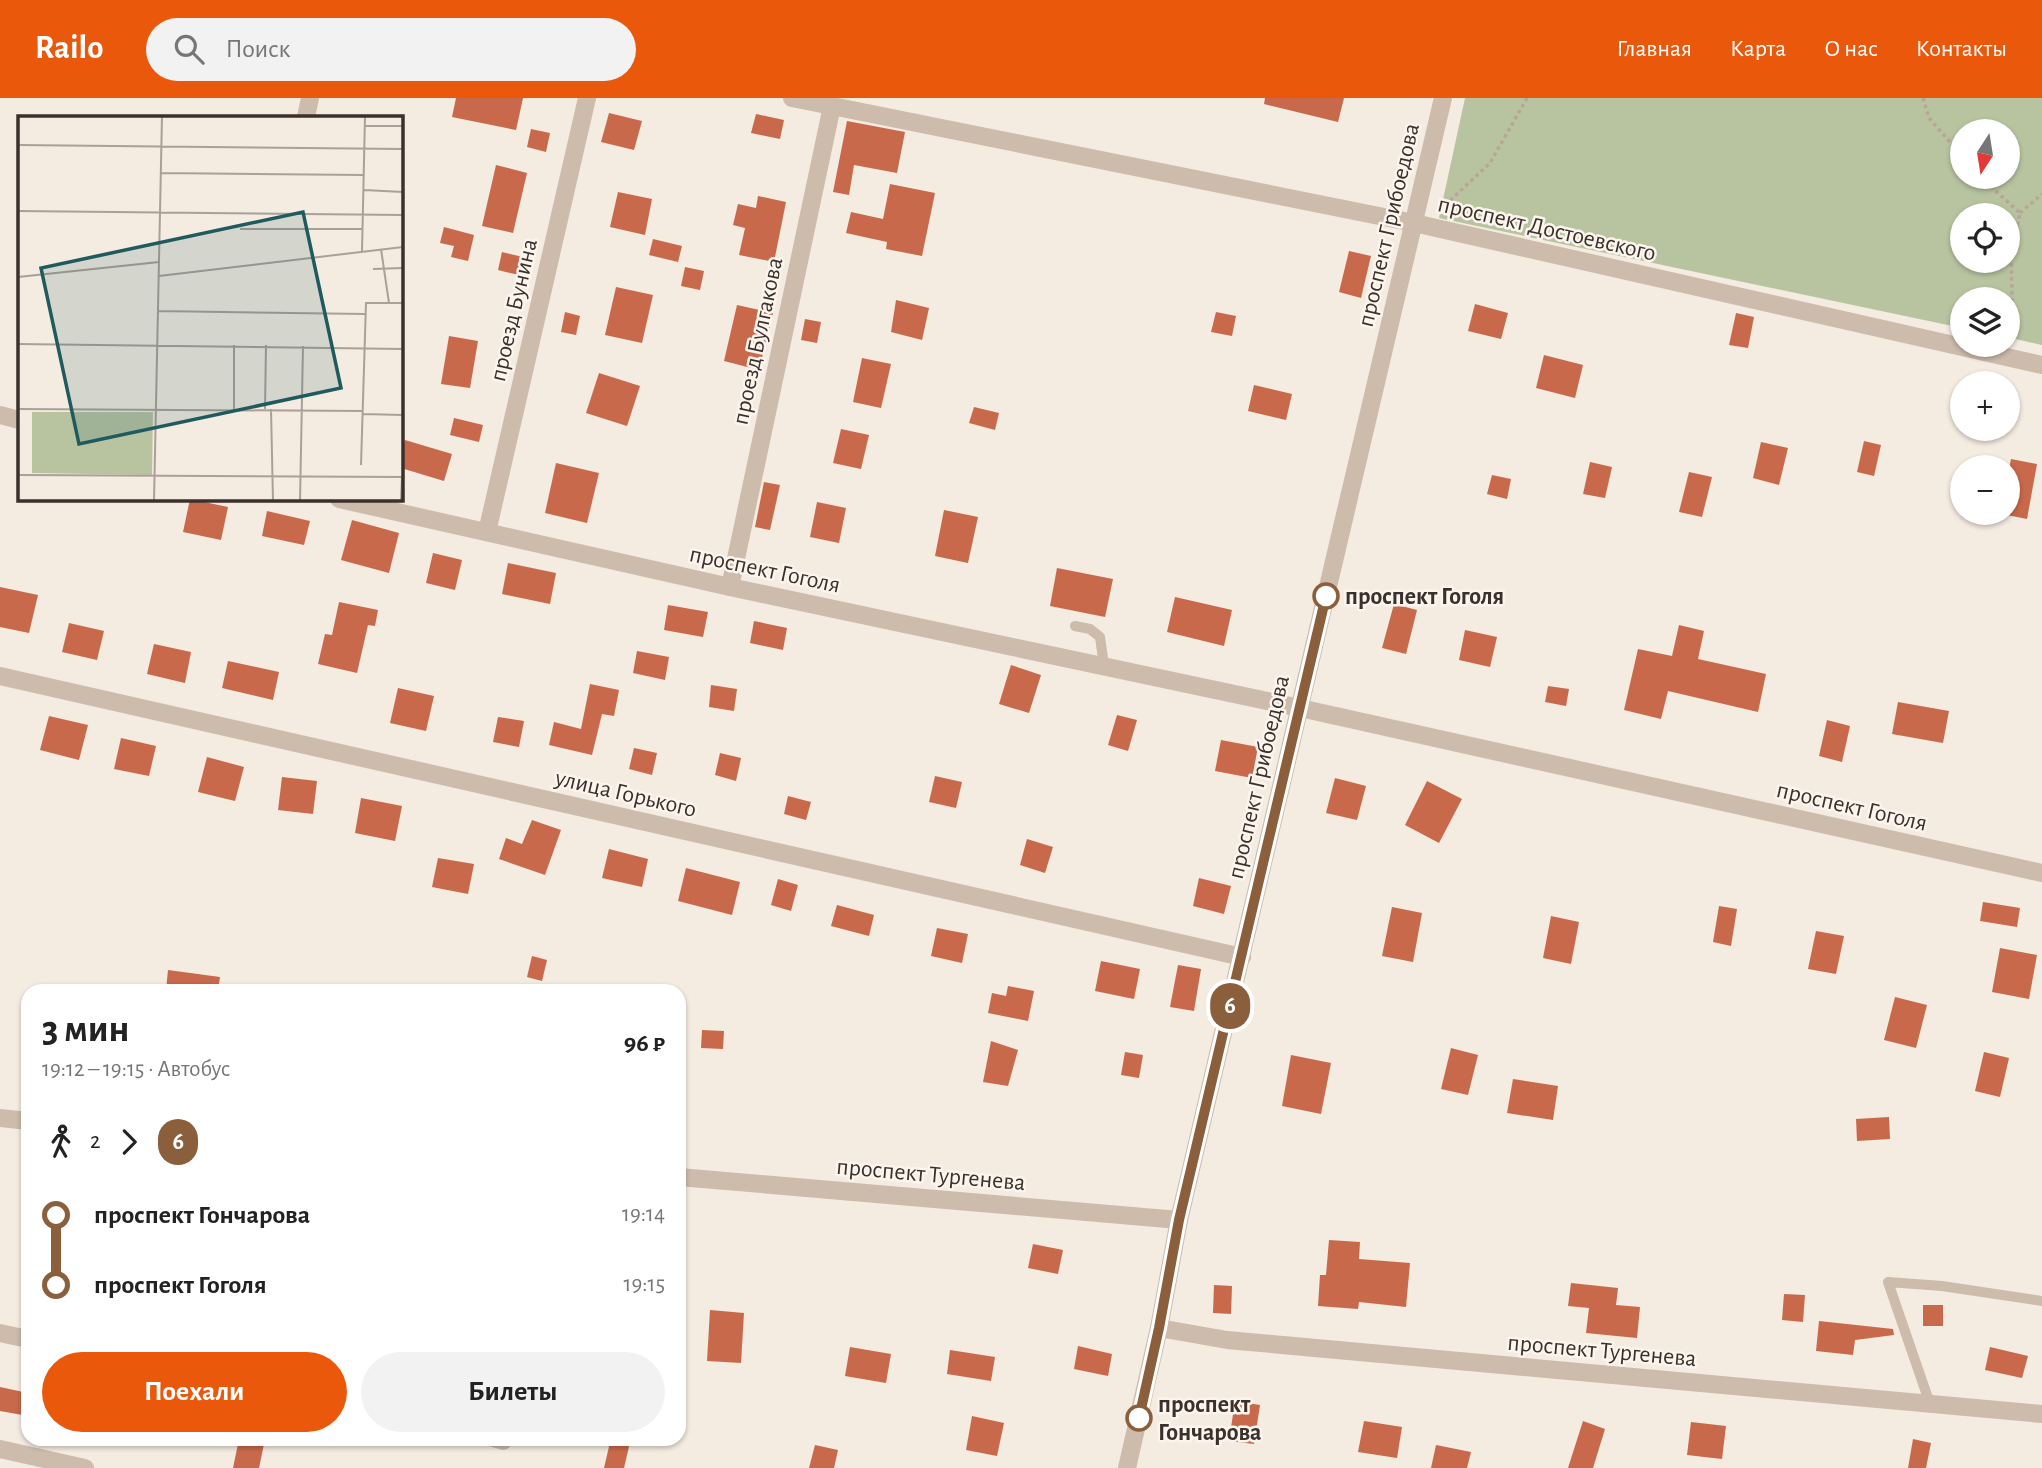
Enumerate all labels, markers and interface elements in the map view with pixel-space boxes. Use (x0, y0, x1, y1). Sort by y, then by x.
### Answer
search box (146, 18, 636, 81)
icon: search (170, 30, 208, 68)
text: Railo (35, 32, 104, 65)
text: Поиск (226, 36, 291, 62)
text: Главная (1617, 37, 1692, 61)
text: Карта (1730, 37, 1786, 61)
text: О нас (1824, 37, 1878, 61)
text: Контакты (1916, 37, 2007, 61)
inset map (18, 116, 402, 500)
north arrow (1950, 119, 2020, 189)
map controls (1950, 119, 2020, 525)
street label: проспект Грибоедова (1354, 121, 1424, 329)
street label: проспект Достоевского (1435, 192, 1658, 266)
button: locate (1950, 203, 2020, 273)
street label: проезд Бунина (486, 236, 542, 384)
street label: проезд Булгакова (729, 255, 787, 427)
button: layers (1950, 287, 2020, 357)
button: + (1950, 371, 2020, 441)
button: − (1950, 455, 2020, 525)
street label: проспект Гоголя (687, 542, 842, 598)
marker: проспект Гоголя (1313, 583, 1339, 609)
place label: проспект Гоголя (1345, 585, 1504, 609)
street label: проспект Грибоедова (1224, 673, 1294, 881)
street label: улица Горького (552, 766, 699, 822)
street label: проспект Гоголя (1774, 778, 1929, 836)
line badge: 6 (1207, 983, 1253, 1029)
text: 6 (1224, 994, 1236, 1018)
text: 3 мин (42, 1011, 129, 1049)
text: 96 ₽ (624, 1030, 665, 1056)
text: 19:12 – 19:15 · Автобус (42, 1058, 230, 1081)
icon: walk (42, 1123, 80, 1161)
icon: forward (110, 1123, 148, 1161)
text: 2 (90, 1130, 100, 1153)
text: 6 (172, 1130, 184, 1154)
street label: проспект Тургенева (835, 1155, 1026, 1195)
text: проспект Гончарова (94, 1202, 310, 1228)
text: 19:14 (622, 1203, 665, 1226)
text: проспект Гоголя (94, 1272, 267, 1298)
text: 19:15 (623, 1273, 665, 1296)
street label: проспект Тургенева (1506, 1331, 1697, 1371)
button: Поехали (42, 1352, 347, 1432)
button: Билеты (361, 1352, 665, 1432)
place label: проспект Гончарова (1158, 1393, 1261, 1445)
marker: проспект Гончарова (1126, 1405, 1152, 1431)

